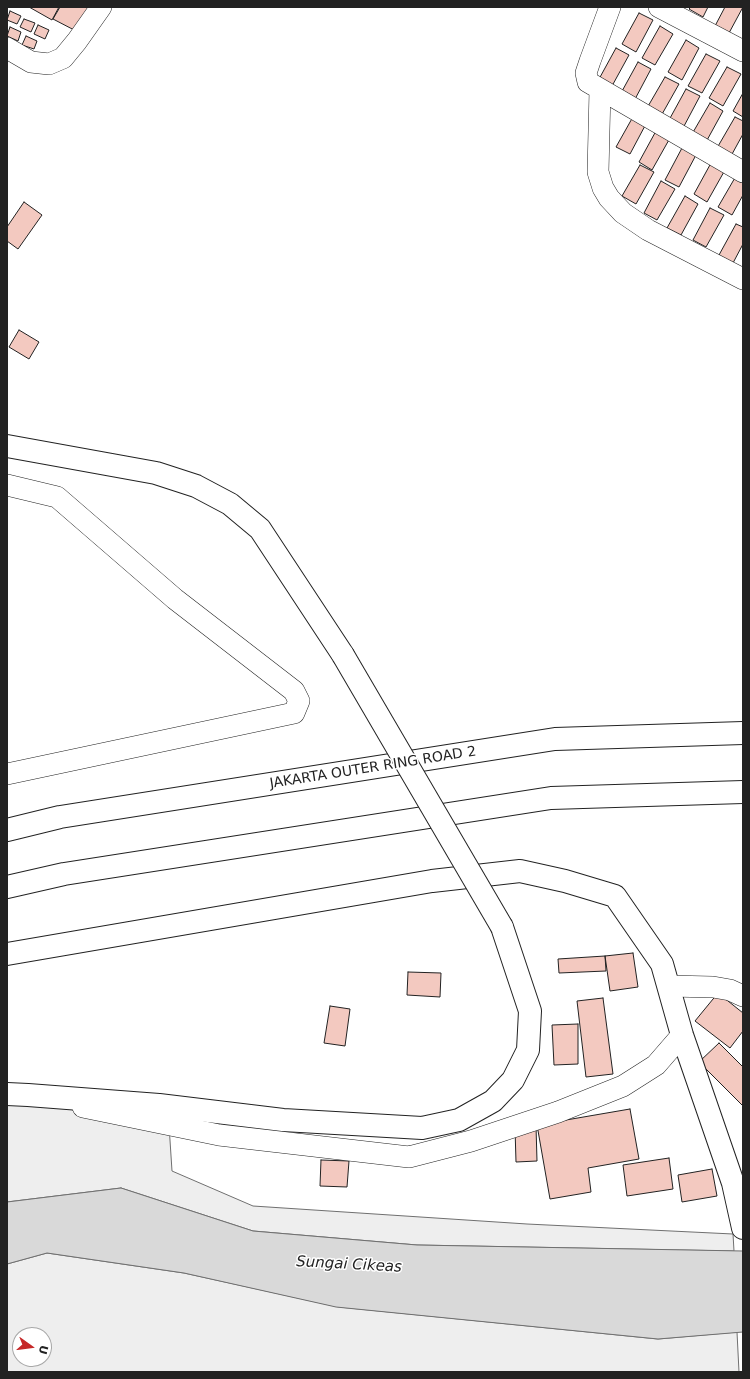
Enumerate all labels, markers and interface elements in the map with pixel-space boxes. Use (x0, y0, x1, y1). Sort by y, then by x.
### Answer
street label: JAKARTA OUTER RING ROAD 2 (269, 743, 477, 793)
water label: Sungai Cikeas (296, 1253, 402, 1277)
north arrow (12, 1327, 52, 1367)
text: U (36, 1344, 51, 1356)

